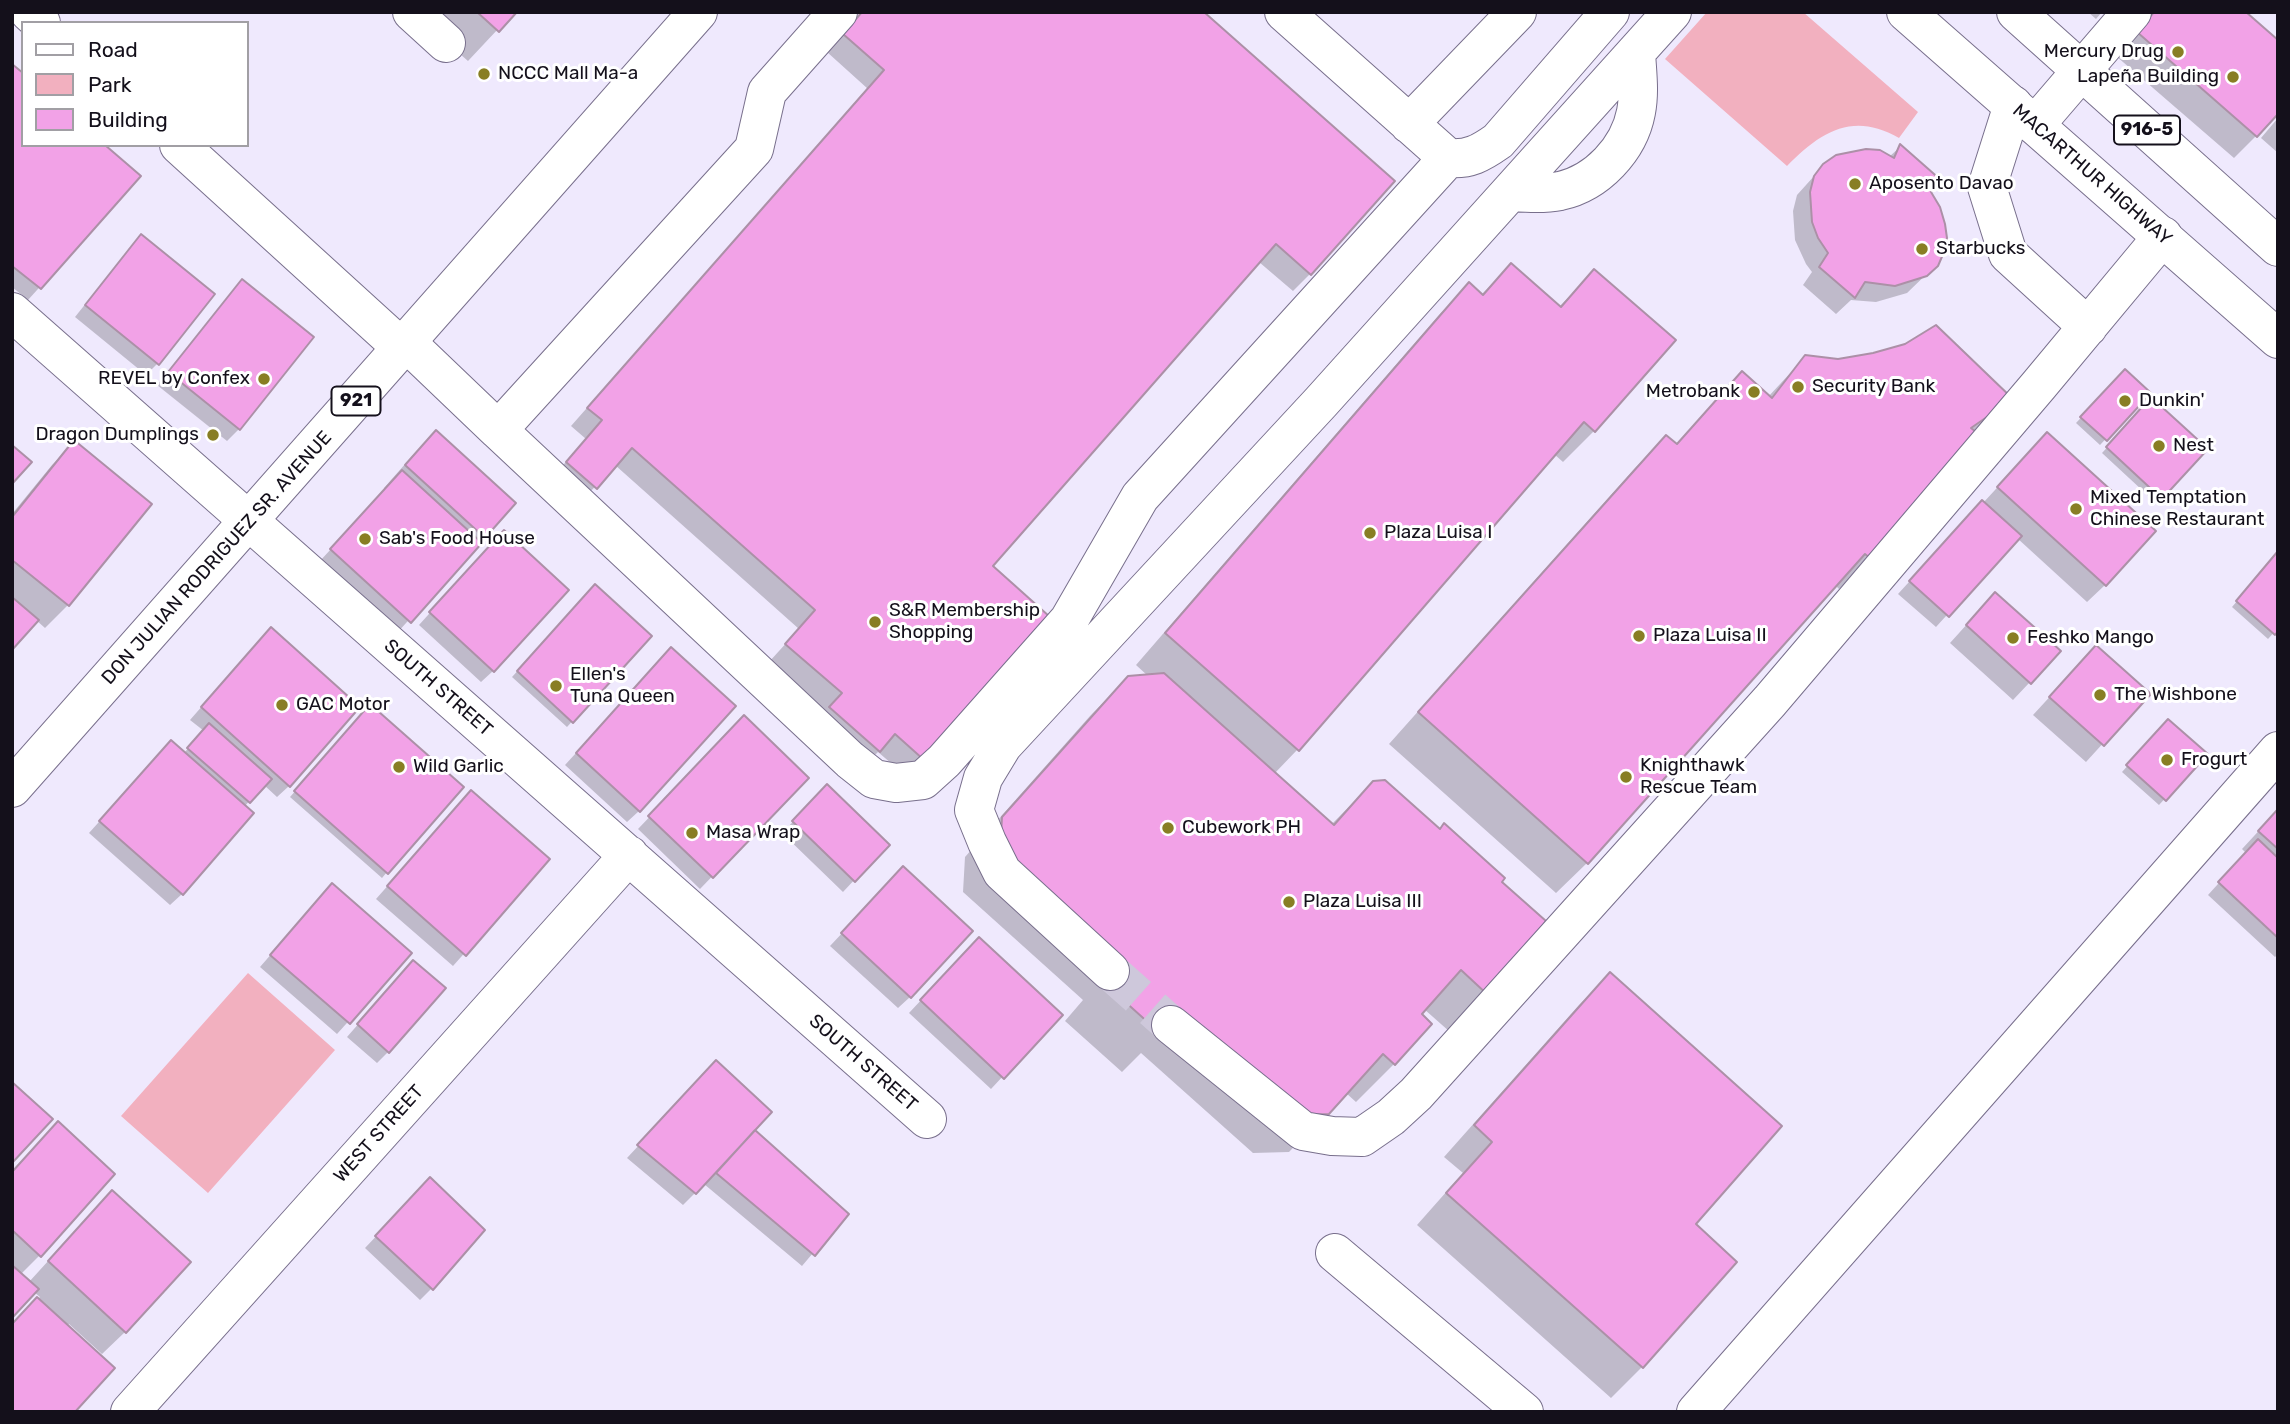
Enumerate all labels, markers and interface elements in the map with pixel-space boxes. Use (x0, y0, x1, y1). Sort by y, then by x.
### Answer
legend (21, 21, 248, 147)
text: Road (88, 37, 138, 62)
place label: Mercury Drug (2044, 41, 2164, 63)
marker: Mercury Drug (2170, 44, 2186, 60)
place label: NCCC Mall Ma-a (498, 63, 638, 85)
marker: NCCC Mall Ma-a (476, 66, 492, 82)
place label: Lapeña Building (2077, 66, 2219, 88)
marker: Lapeña Building (2225, 69, 2241, 85)
text: Park (88, 72, 132, 97)
street label: MACARTHUR HIGHWAY (2008, 100, 2176, 250)
text: Building (88, 107, 168, 132)
road number: 916-5 (2114, 116, 2180, 145)
place label: Aposento Davao (1869, 173, 2014, 195)
marker: Aposento Davao (1847, 176, 1863, 192)
place label: Starbucks (1936, 238, 2025, 260)
marker: Starbucks (1914, 241, 1930, 257)
place label: REVEL by Confex (98, 368, 250, 390)
marker: REVEL by Confex (256, 371, 272, 387)
place label: Security Bank (1812, 376, 1935, 398)
marker: Security Bank (1790, 379, 1806, 395)
place label: Metrobank (1646, 381, 1740, 403)
marker: Metrobank (1746, 384, 1762, 400)
road number: 921 (332, 386, 380, 416)
place label: Dunkin' (2139, 390, 2205, 412)
marker: Dunkin' (2117, 393, 2133, 409)
place label: Dragon Dumplings (35, 424, 199, 446)
street label: DON JULIAN RODRIGUEZ SR. AVENUE (97, 427, 337, 689)
marker: Dragon Dumplings (205, 427, 221, 443)
place label: Nest (2173, 435, 2214, 457)
marker: Nest (2151, 438, 2167, 454)
place label: Mixed Temptation Chinese Restaurant (2090, 487, 2264, 531)
marker: Mixed Temptation Chinese Restaurant (2068, 501, 2084, 517)
place label: Plaza Luisa I (1384, 522, 1493, 544)
marker: Plaza Luisa I (1362, 525, 1378, 541)
place label: Sab's Food House (379, 528, 535, 550)
marker: Sab's Food House (357, 531, 373, 547)
place label: S&R Membership Shopping (889, 600, 1040, 644)
marker: S&R Membership Shopping (867, 614, 883, 630)
place label: Plaza Luisa II (1653, 625, 1767, 647)
place label: Feshko Mango (2027, 627, 2154, 649)
marker: Plaza Luisa II (1631, 628, 1647, 644)
marker: Feshko Mango (2005, 630, 2021, 646)
street label: SOUTH STREET (379, 635, 497, 741)
place label: Ellen's Tuna Queen (570, 664, 675, 708)
marker: Ellen's Tuna Queen (548, 678, 564, 694)
place label: The Wishbone (2114, 684, 2237, 706)
marker: The Wishbone (2092, 687, 2108, 703)
place label: GAC Motor (296, 694, 390, 716)
marker: GAC Motor (274, 697, 290, 713)
place label: Frogurt (2181, 749, 2247, 771)
marker: Frogurt (2159, 752, 2175, 768)
place label: Knighthawk Rescue Team (1640, 755, 1757, 799)
place label: Wild Garlic (413, 756, 504, 778)
marker: Wild Garlic (391, 759, 407, 775)
marker: Knighthawk Rescue Team (1618, 769, 1634, 785)
place label: Cubework PH (1182, 817, 1301, 839)
marker: Cubework PH (1160, 820, 1176, 836)
place label: Masa Wrap (706, 822, 800, 844)
marker: Masa Wrap (684, 825, 700, 841)
place label: Plaza Luisa III (1303, 891, 1422, 913)
marker: Plaza Luisa III (1281, 894, 1297, 910)
street label: SOUTH STREET (804, 1010, 922, 1116)
street label: WEST STREET (329, 1081, 429, 1187)

